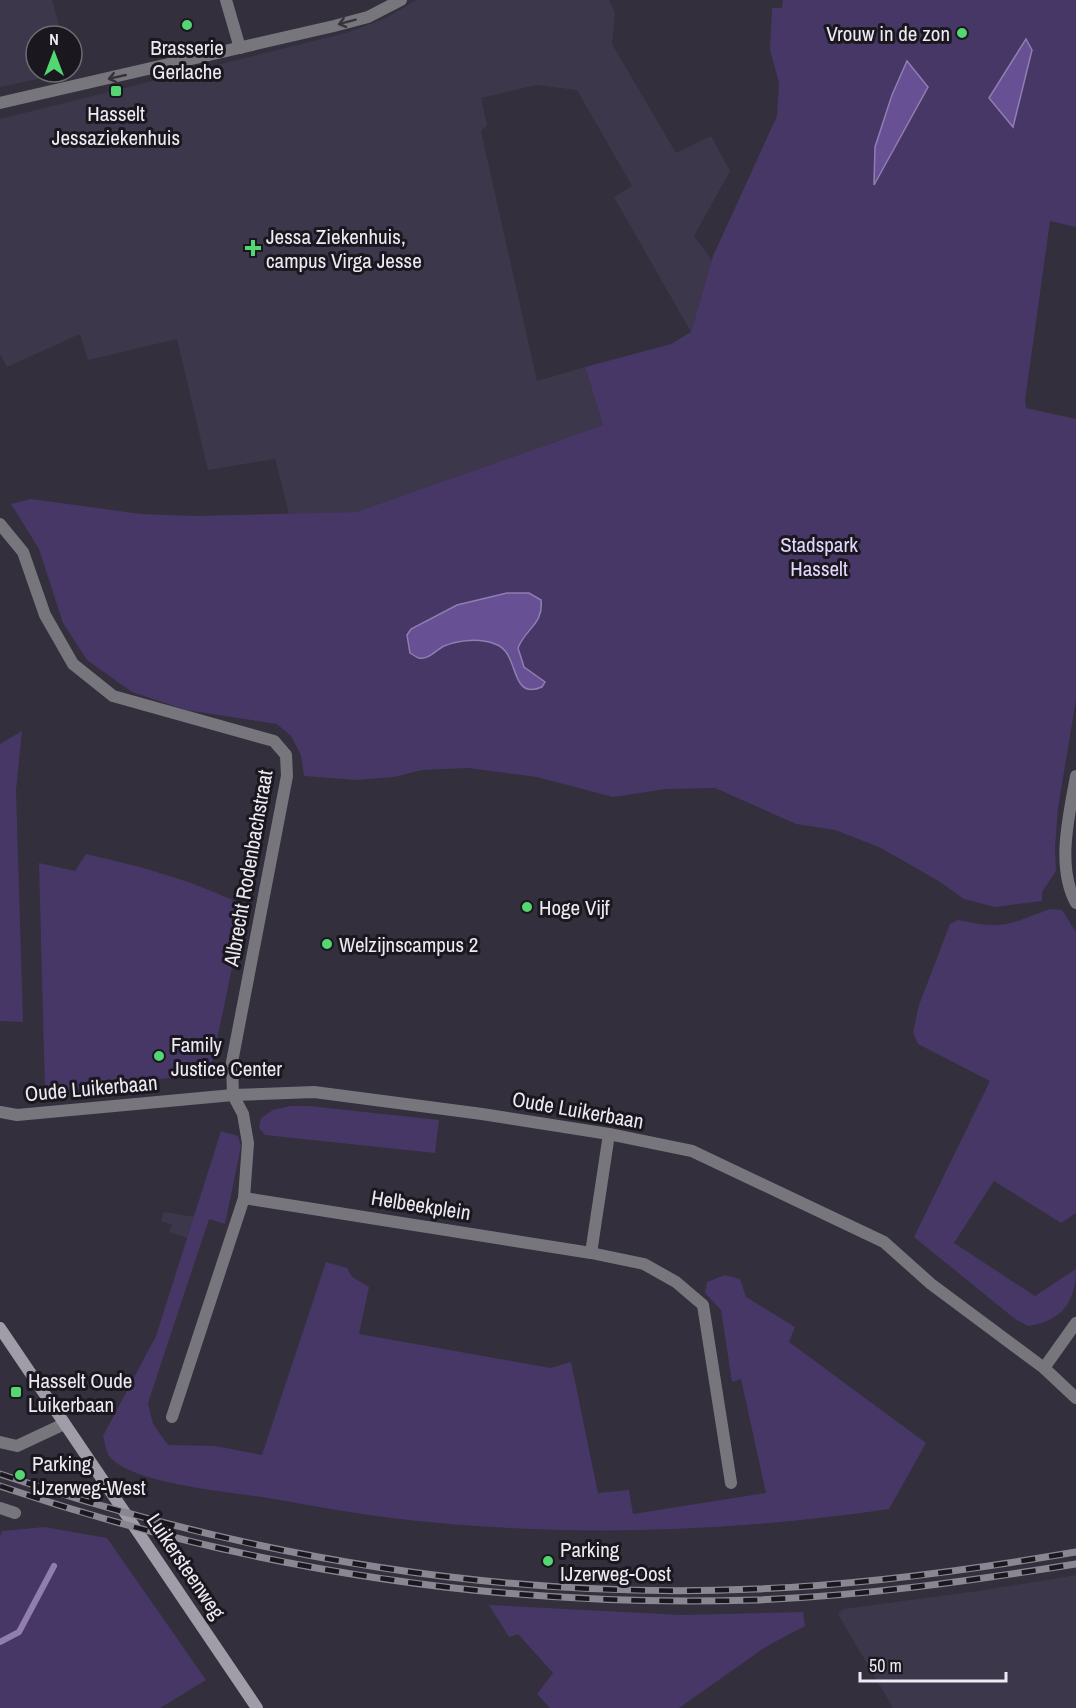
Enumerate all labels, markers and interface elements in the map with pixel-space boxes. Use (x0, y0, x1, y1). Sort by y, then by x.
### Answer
one-way arrow (338, 17, 357, 29)
marker: Brasserie Gerlache (180, 18, 194, 32)
place label: Vrouw in de zon (826, 19, 950, 48)
north arrow (24, 24, 84, 84)
marker: Vrouw in de zon (955, 26, 969, 40)
text: N (49, 28, 59, 50)
place label: Brasserie Gerlache (150, 33, 224, 86)
one-way arrow (107, 71, 126, 83)
marker: Hasselt Jessaziekenhuis (109, 84, 123, 98)
place label: Hasselt Jessaziekenhuis (52, 99, 180, 152)
place label: Jessa Ziekenhuis, campus Virga Jesse (266, 222, 422, 275)
marker: Jessa Ziekenhuis, campus Virga Jesse (244, 239, 262, 257)
park label: Stadspark Hasselt (780, 530, 858, 583)
street label: Albrecht Rodenbachstraat (216, 767, 280, 970)
place label: Hoge Vijf (539, 893, 610, 922)
marker: Hoge Vijf (520, 900, 534, 914)
place label: Welzijnscampus 2 (339, 930, 478, 959)
marker: Welzijnscampus 2 (320, 937, 334, 951)
place label: Family Justice Center (171, 1030, 282, 1083)
marker: Family Justice Center (152, 1049, 166, 1063)
street label: Oude Luikerbaan (23, 1068, 159, 1108)
street label: Oude Luikerbaan (510, 1084, 646, 1136)
street label: Helbeekplein (369, 1183, 473, 1227)
place label: Hasselt Oude Luikerbaan (28, 1366, 132, 1419)
marker: Hasselt Oude Luikerbaan (9, 1385, 23, 1399)
place label: Parking IJzerweg-West (32, 1449, 146, 1502)
marker: Parking IJzerweg-West (13, 1468, 27, 1482)
street label: Luikersteenweg (140, 1507, 232, 1625)
place label: Parking IJzerweg-Oost (560, 1535, 671, 1588)
marker: Parking IJzerweg-Oost (541, 1554, 555, 1568)
scale bar (860, 1645, 1006, 1683)
text: 50 m (869, 1653, 902, 1678)

